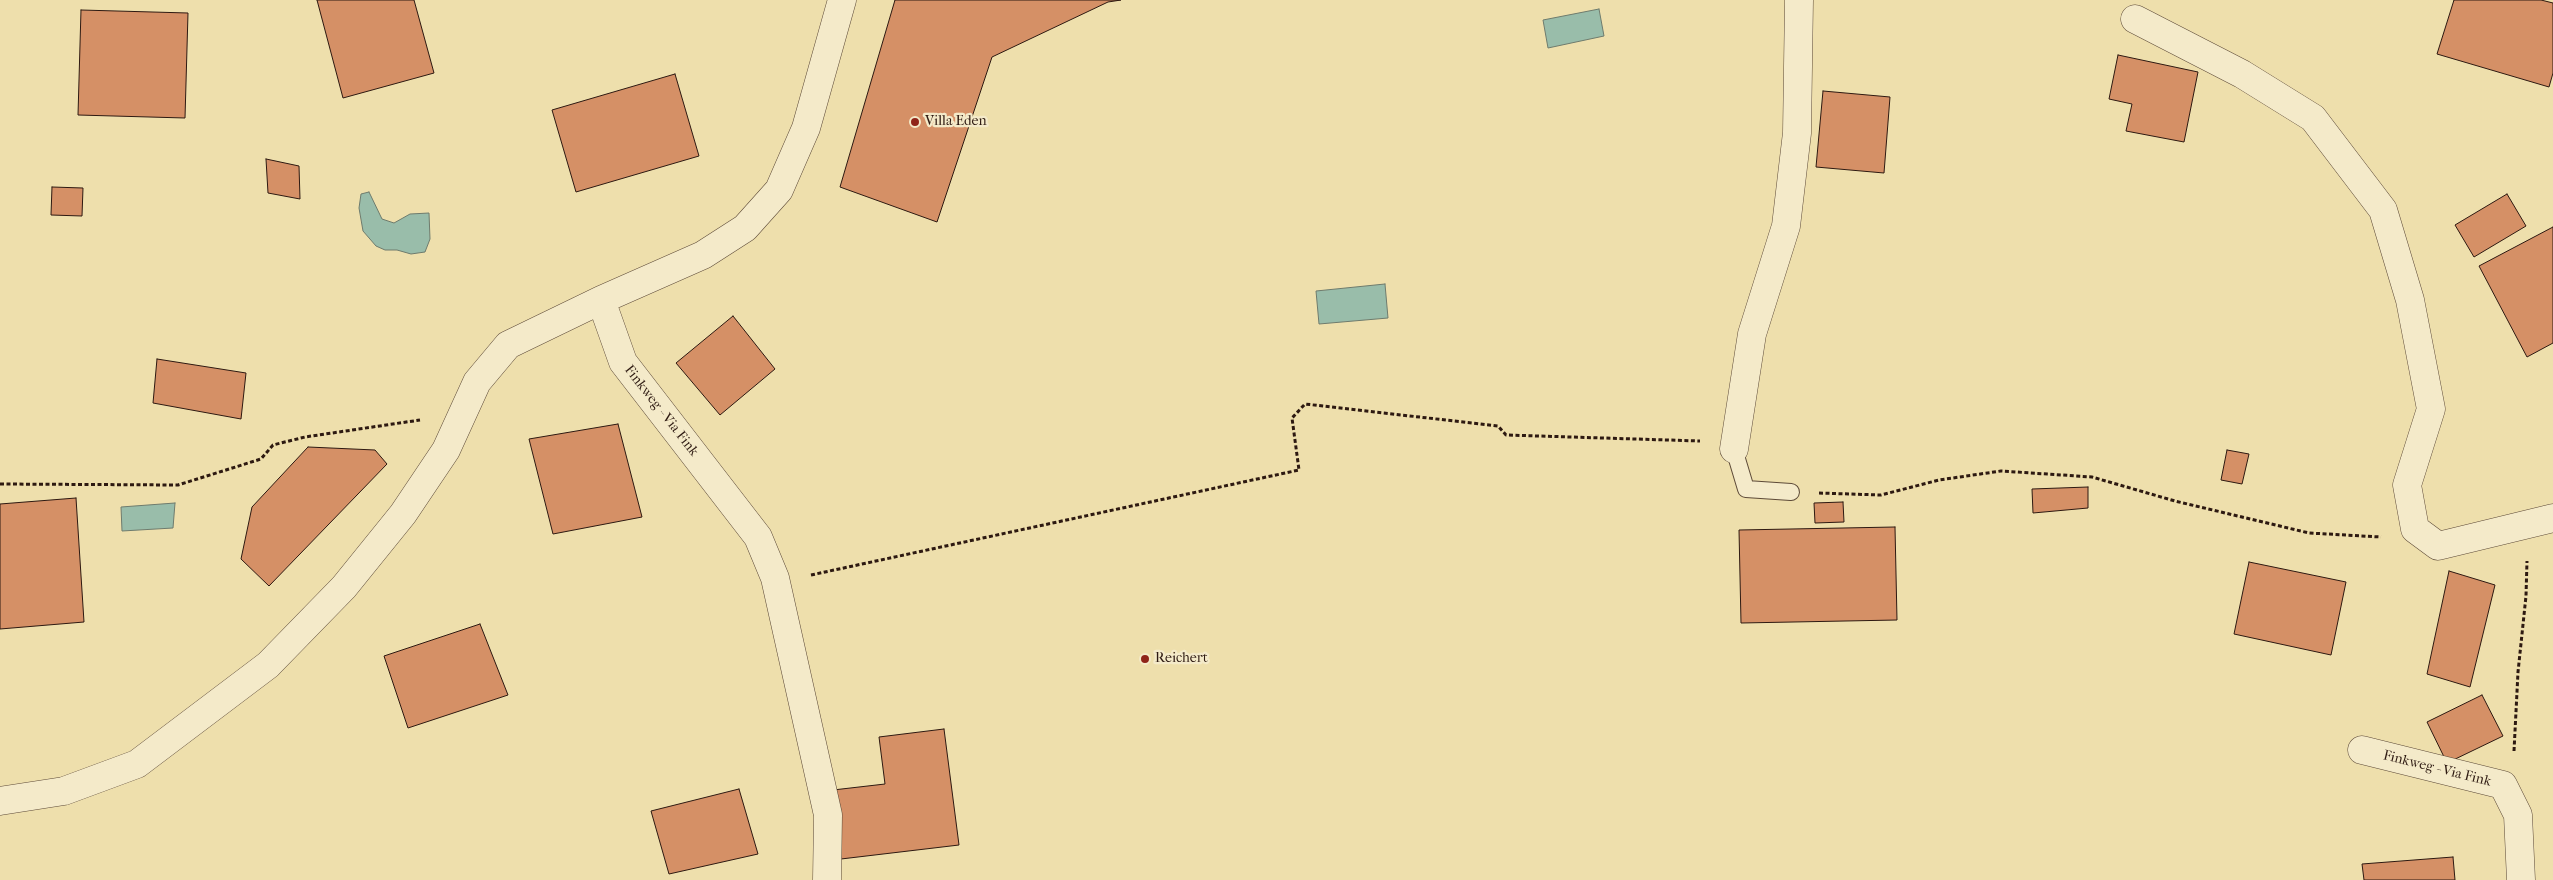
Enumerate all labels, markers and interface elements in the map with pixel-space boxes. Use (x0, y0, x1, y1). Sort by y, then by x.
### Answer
place label: Villa Eden (925, 114, 987, 130)
marker: Villa Eden (909, 116, 921, 128)
street label: Finkweg - Via Fink (620, 362, 702, 460)
place label: Reichert (1155, 651, 1208, 667)
marker: Reichert (1139, 653, 1151, 665)
street label: Finkweg - Via Fink (2381, 747, 2493, 791)

